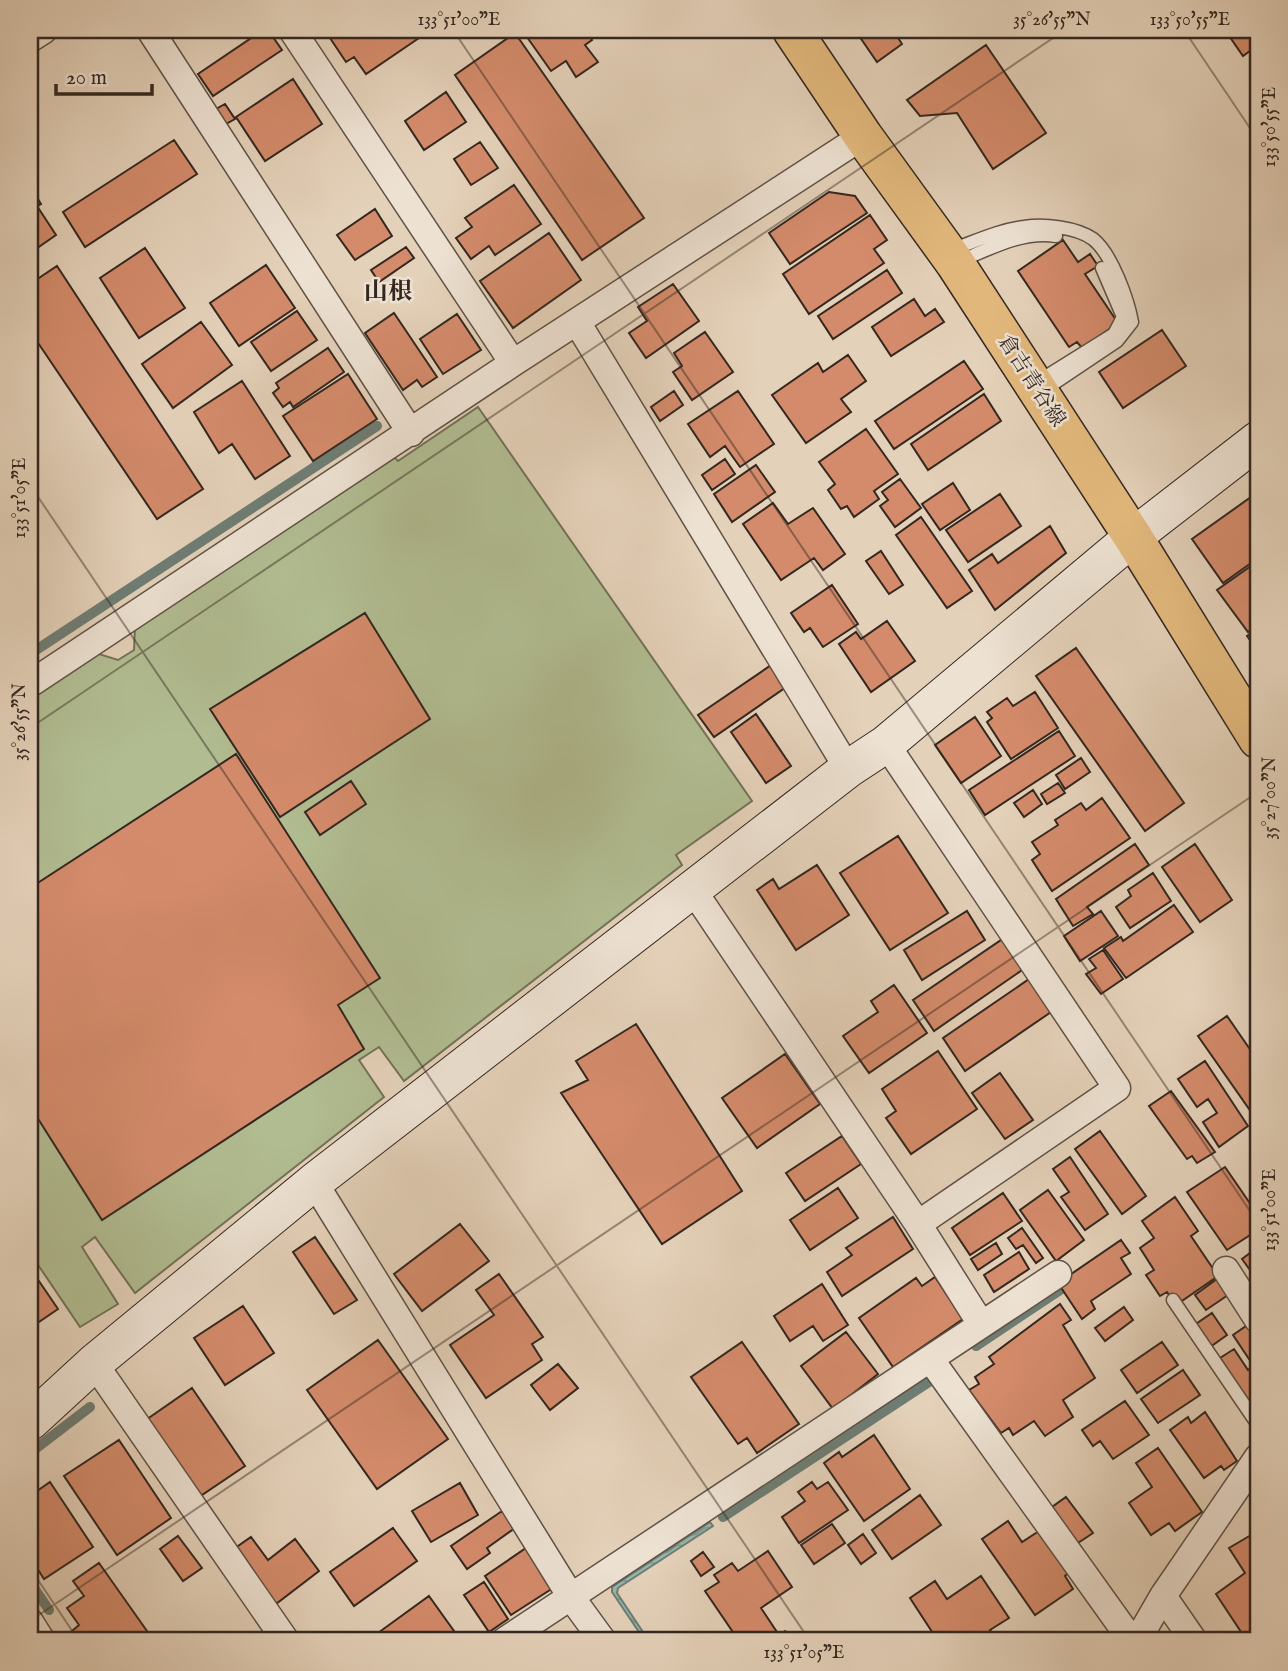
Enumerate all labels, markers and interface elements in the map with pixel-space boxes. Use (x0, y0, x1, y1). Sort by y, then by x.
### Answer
text: 133°51'00"E (417, 9, 501, 32)
text: 35°26'55"N (1013, 9, 1091, 32)
text: 133°50'55"E (1150, 9, 1230, 32)
scale bar (56, 52, 152, 96)
text: 20 m (66, 65, 107, 92)
text: 133°50'55"E (1259, 87, 1282, 167)
district label: 山根 (364, 277, 412, 308)
street label: 倉吉青谷線 (991, 330, 1071, 432)
text: 133°51'05"E (9, 458, 32, 538)
text: 35°26'55"N (9, 683, 32, 761)
text: 35°27'00"N (1259, 756, 1282, 839)
text: 133°51'00"E (1259, 1168, 1282, 1252)
text: 133°51'05"E (764, 1642, 844, 1665)

